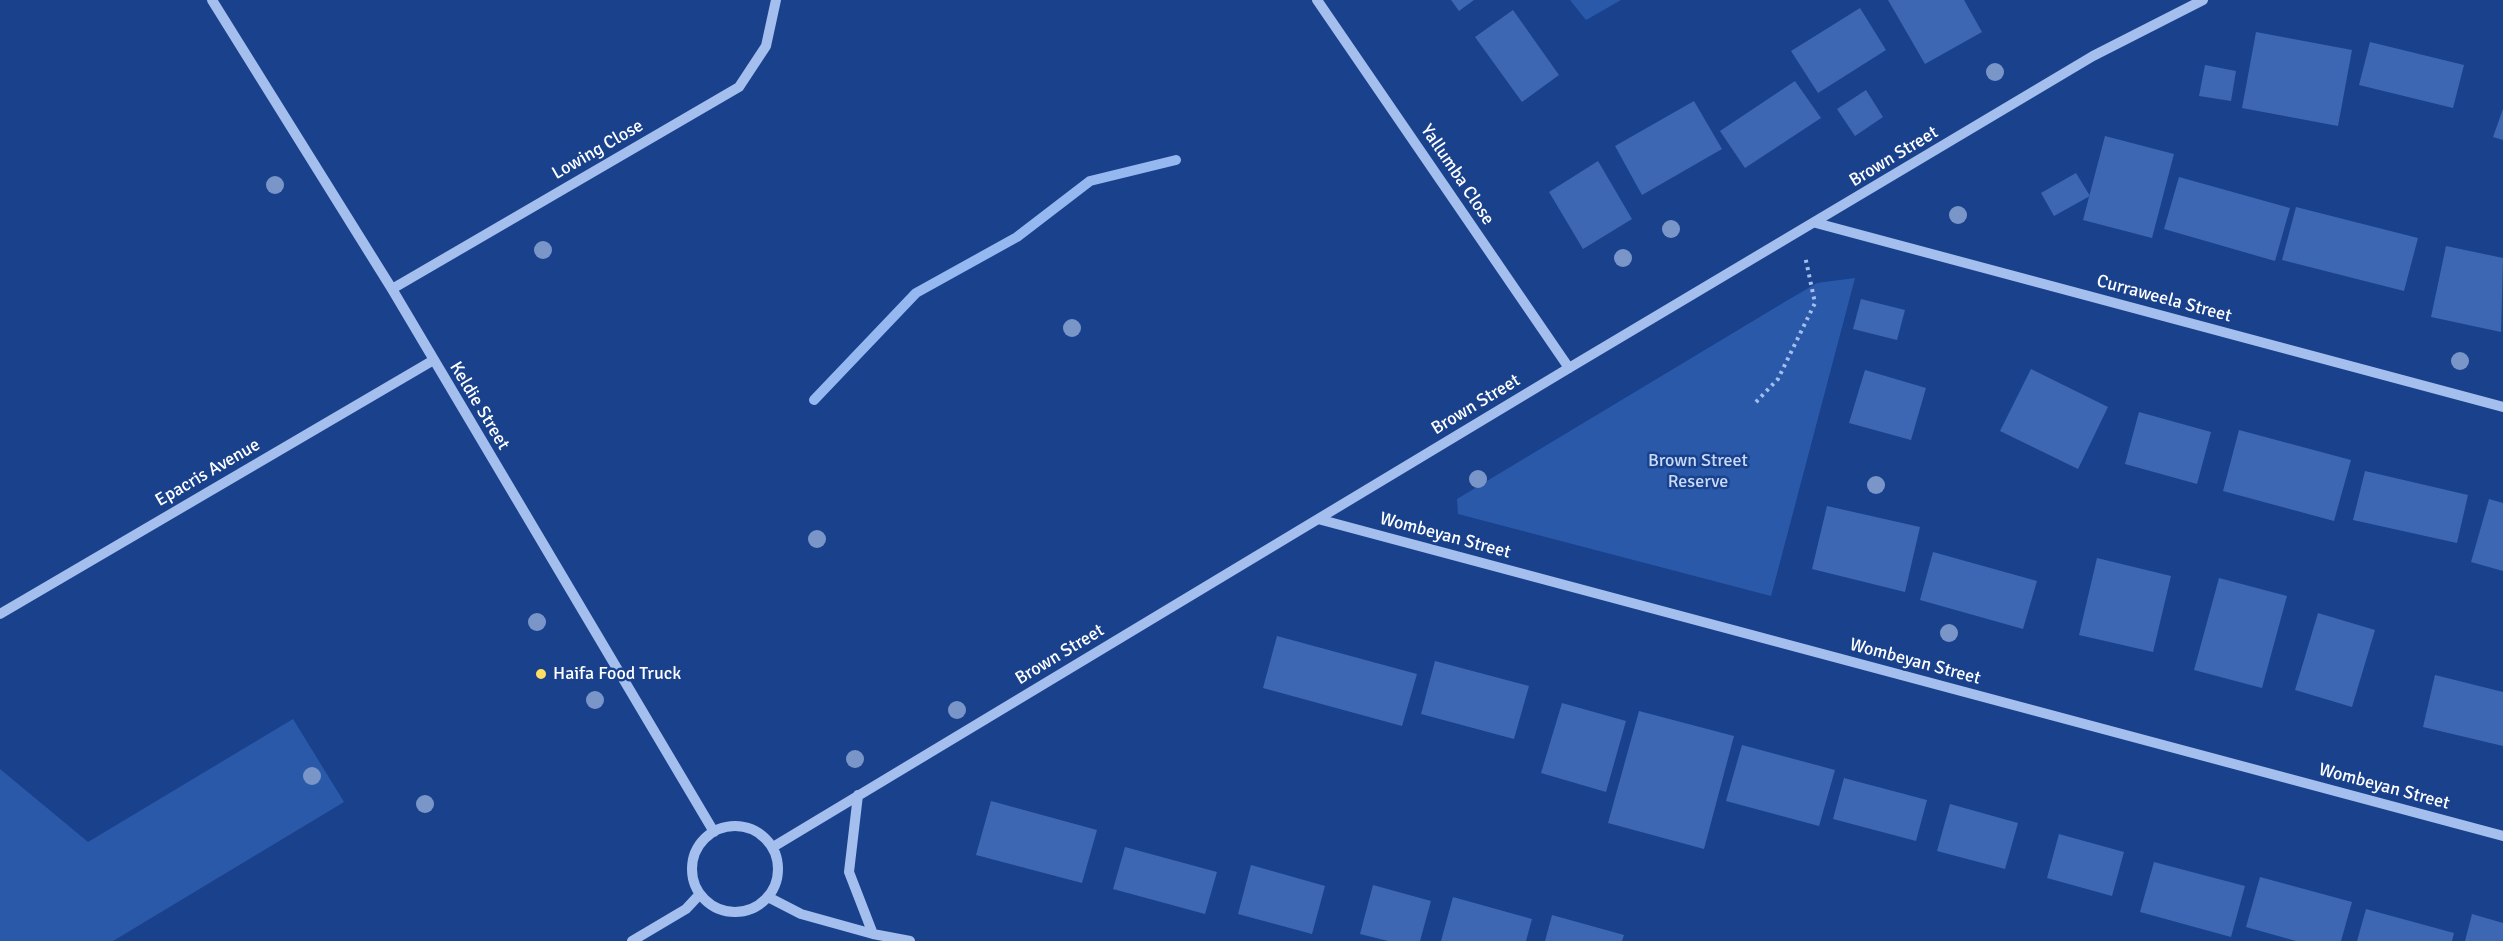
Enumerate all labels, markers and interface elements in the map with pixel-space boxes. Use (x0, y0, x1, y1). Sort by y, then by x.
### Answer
street label: Lowing Close (549, 115, 647, 185)
street label: Yallumba Close (1415, 121, 1499, 229)
street label: Brown Street (1846, 122, 1942, 192)
street label: Curraweela Street (2094, 271, 2234, 327)
street label: Keldie Street (444, 358, 514, 454)
street label: Brown Street (1428, 370, 1524, 440)
street label: Epacris Avenue (152, 434, 264, 512)
park label: Brown Street Reserve (1648, 450, 1748, 492)
street label: Wombeyan Street (1377, 508, 1513, 564)
street label: Brown Street (1012, 620, 1108, 690)
street label: Wombeyan Street (1847, 634, 1983, 690)
place label: Haifa Food Truck (553, 663, 681, 685)
marker: Haifa Food Truck (534, 667, 548, 681)
street label: Wombeyan Street (2316, 759, 2452, 815)

